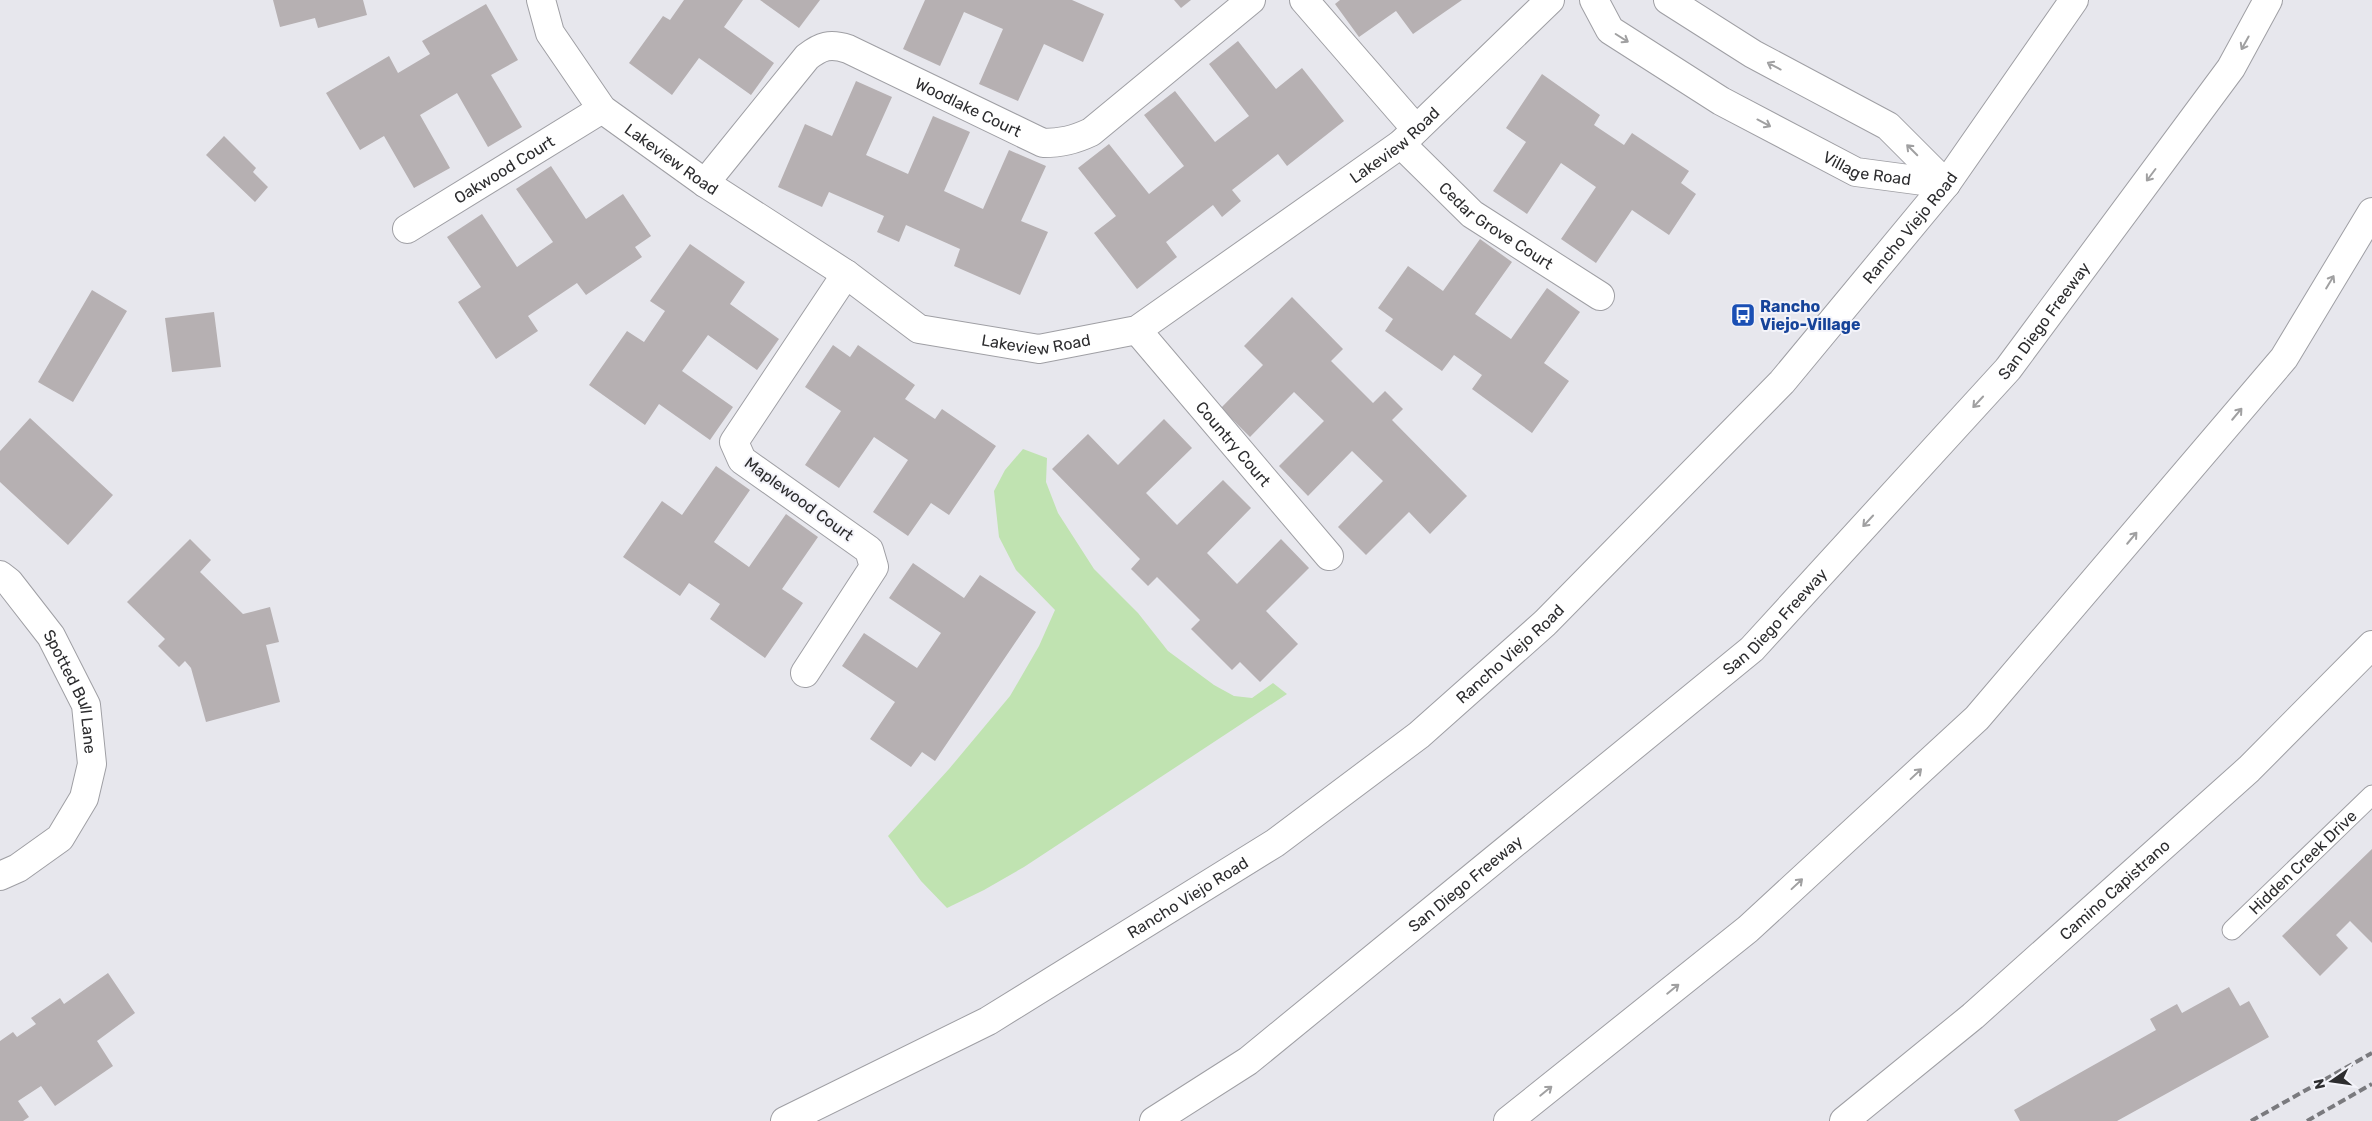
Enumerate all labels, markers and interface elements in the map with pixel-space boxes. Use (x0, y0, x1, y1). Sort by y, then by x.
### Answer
one-way arrow (1615, 33, 1629, 43)
one-way arrow (2240, 35, 2250, 50)
one-way arrow (1767, 60, 1782, 70)
street label: Woodlake Court (912, 73, 1025, 141)
street label: Lakeview Road (1346, 103, 1443, 187)
street label: Lakeview Road (621, 119, 722, 199)
one-way arrow (1756, 119, 1771, 129)
street label: Oakwood Court (450, 131, 558, 207)
one-way arrow (1906, 144, 1918, 156)
street label: Village Road (1820, 147, 1912, 189)
street label: Rancho Viejo Road (1858, 168, 1961, 287)
one-way arrow (2146, 168, 2157, 181)
street label: Cedar Grove Court (1435, 178, 1557, 273)
street label: San Diego Freeway (1994, 258, 2094, 383)
one-way arrow (2326, 275, 2336, 289)
place label: Rancho Viejo-Village (1760, 297, 1860, 334)
bus stop icon: Rancho Viejo-Village (1730, 302, 1756, 328)
street label: Lakeview Road (980, 330, 1092, 359)
one-way arrow (1972, 395, 1984, 408)
street label: Country Court (1192, 397, 1275, 490)
one-way arrow (2231, 408, 2242, 421)
street label: Maplewood Court (741, 453, 857, 545)
one-way arrow (1863, 515, 1874, 528)
one-way arrow (2126, 532, 2138, 545)
street label: San Diego Freeway (1719, 564, 1831, 679)
street label: Rancho Viejo Road (1452, 600, 1568, 707)
street label: Spotted Bull Lane (40, 626, 100, 755)
one-way arrow (1910, 768, 1923, 780)
street label: Hidden Creek Drive (2245, 806, 2360, 918)
street label: San Diego Freeway (1404, 831, 1526, 936)
street label: Camino Capistrano (2055, 835, 2173, 944)
street label: Rancho Viejo Road (1124, 853, 1251, 942)
one-way arrow (1790, 878, 1803, 890)
one-way arrow (1666, 984, 1679, 995)
north arrow (2307, 1056, 2357, 1106)
text: N (2310, 1077, 2329, 1091)
one-way arrow (1539, 1085, 1552, 1096)

